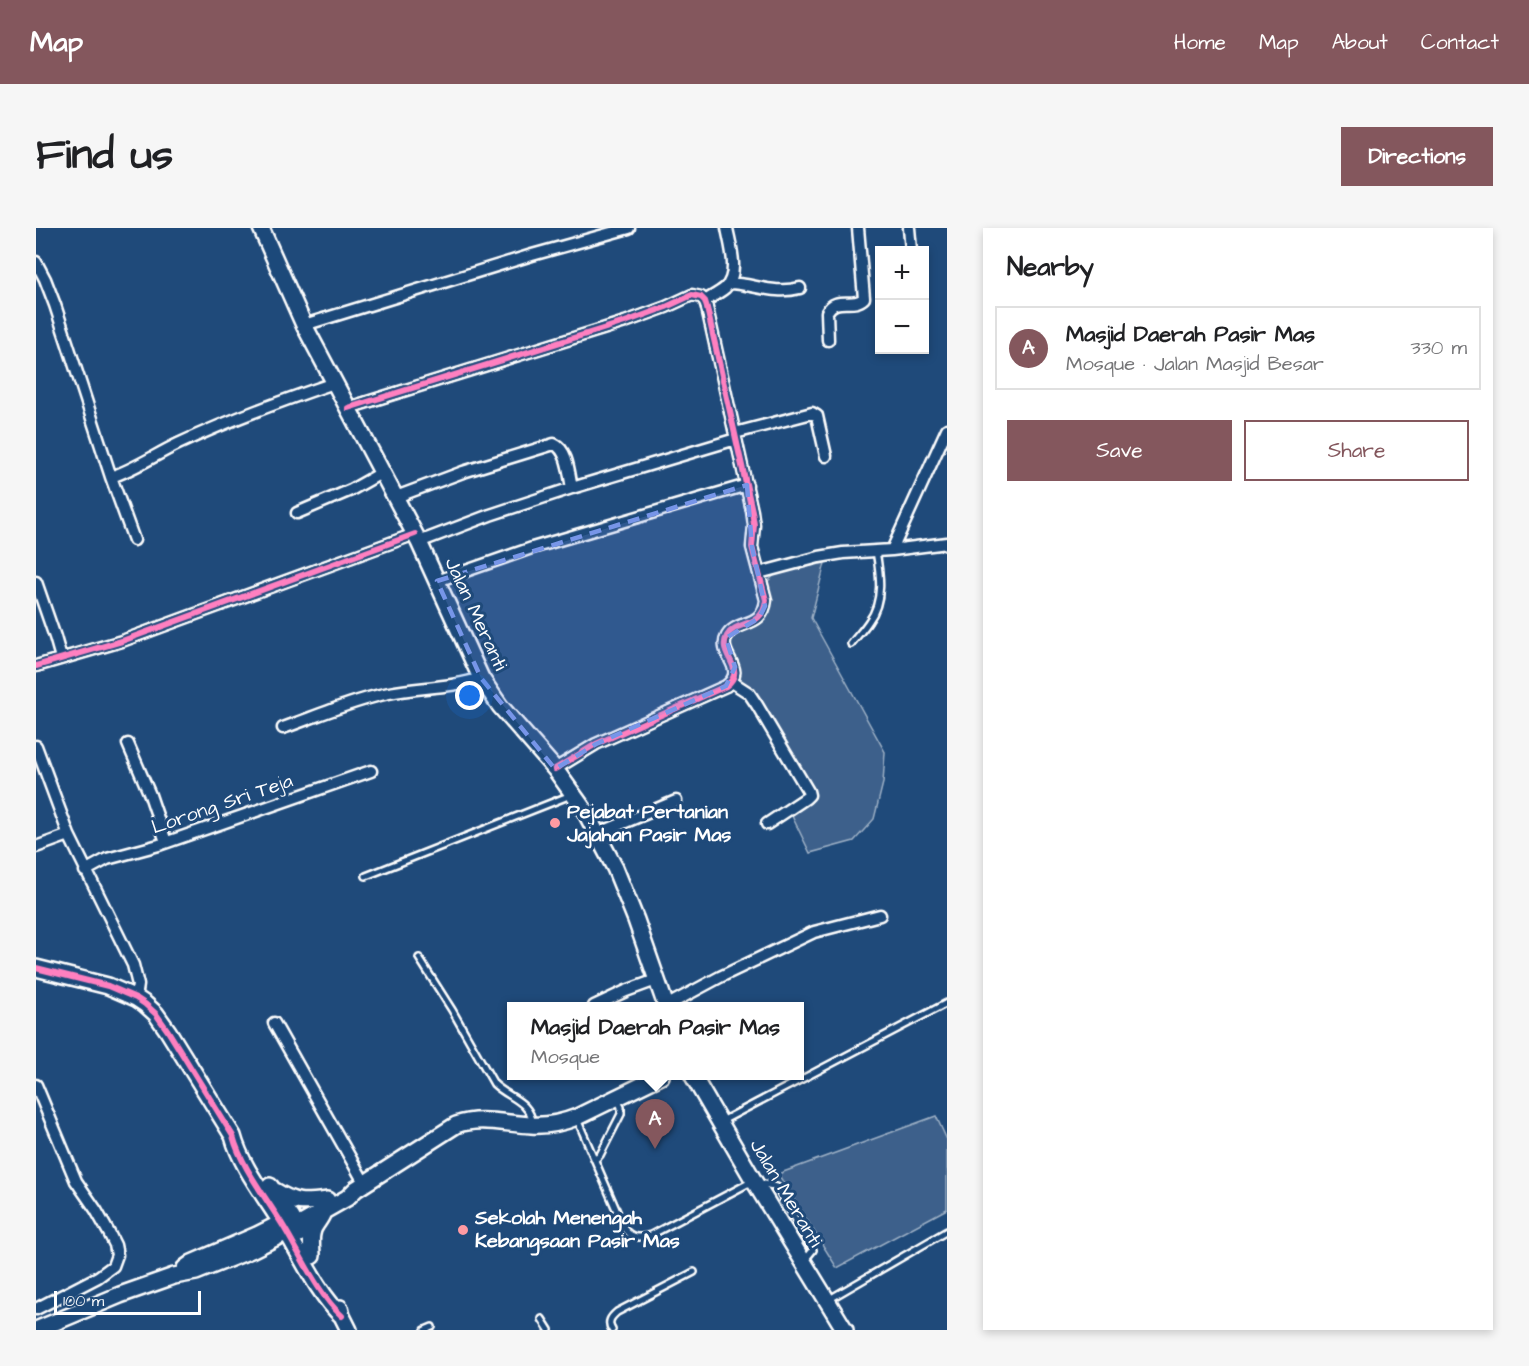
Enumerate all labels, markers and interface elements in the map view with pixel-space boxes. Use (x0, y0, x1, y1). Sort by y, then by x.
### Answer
text: Map (30, 23, 83, 62)
text: Home (1174, 28, 1226, 57)
text: Map (1259, 28, 1299, 57)
text: About (1332, 28, 1388, 57)
text: Contact (1421, 28, 1499, 57)
text: Find us (36, 127, 173, 185)
button: Directions (1341, 127, 1493, 186)
map controls (875, 246, 929, 354)
button: + (875, 246, 929, 300)
text: Nearby (1007, 249, 1094, 285)
button: − (875, 300, 929, 354)
text: Masjid Daerah Pasir Mas (1066, 319, 1315, 350)
text: A (1022, 334, 1035, 362)
text: 330 m (1410, 334, 1467, 362)
text: Mosque · Jalan Masjid Besar (1066, 350, 1324, 378)
button: Save (1007, 420, 1232, 481)
button: Share (1244, 420, 1469, 481)
street label: Jalan Meranti (438, 553, 514, 675)
your location (455, 681, 484, 710)
street label: Lorong Sri Teja (148, 767, 297, 842)
place label: Pejabat Pertanian Jajahan Pasir Mas (566, 798, 731, 849)
marker: Pejabat Pertanian Jajahan Pasir Mas (548, 816, 562, 830)
popup (507, 1002, 804, 1080)
text: Masjid Daerah Pasir Mas (531, 1012, 780, 1043)
text: Mosque (531, 1043, 600, 1071)
pin: A (636, 1100, 674, 1149)
street label: Jalan Meranti (743, 1134, 829, 1252)
place label: Sekolah Menengah Kebangsaan Pasir Mas (474, 1204, 680, 1256)
marker: Sekolah Menengah Kebangsaan Pasir Mas (456, 1223, 470, 1237)
scale bar (54, 1288, 201, 1316)
text: 100 m (63, 1290, 104, 1312)

